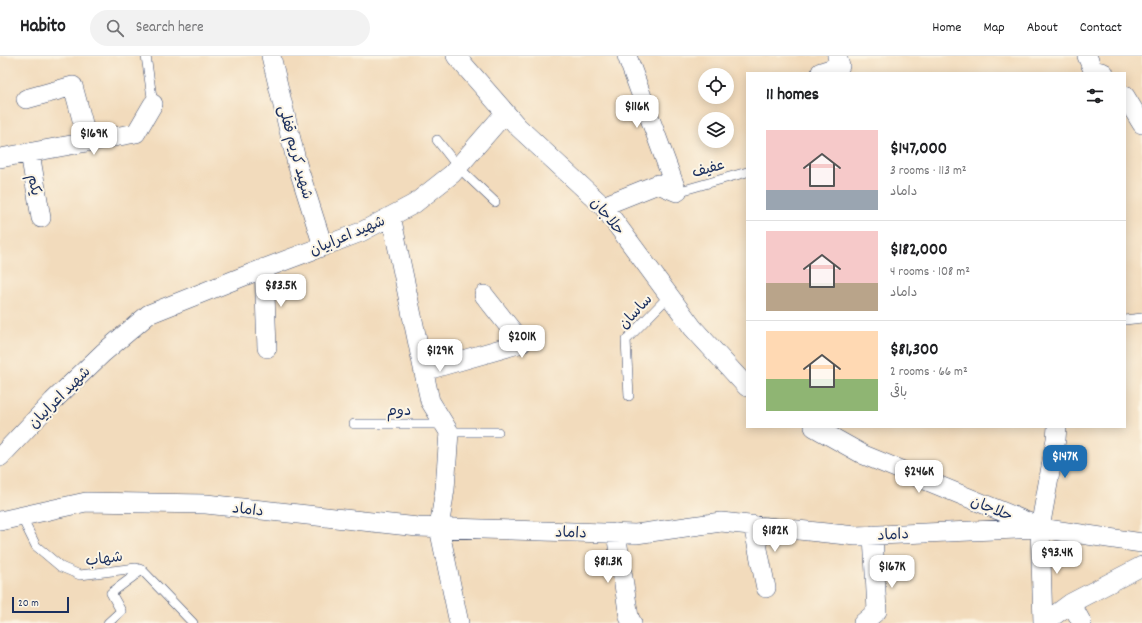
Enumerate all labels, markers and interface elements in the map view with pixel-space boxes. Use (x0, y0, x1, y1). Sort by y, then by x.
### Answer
search box (90, 10, 370, 46)
text: Habito (20, 14, 66, 41)
icon: search (104, 17, 126, 39)
text: Search here (136, 17, 204, 39)
text: Home (932, 18, 961, 38)
text: Map (983, 18, 1005, 38)
text: About (1027, 18, 1058, 38)
text: Contact (1080, 18, 1122, 38)
map controls (698, 68, 734, 148)
button: locate (698, 68, 734, 104)
text: 11 homes (766, 84, 819, 108)
icon: filters (1084, 85, 1106, 107)
pin: $116K (609, 95, 665, 129)
text: $116K (625, 98, 649, 117)
street label: شهید کریم قفلی (271, 103, 317, 202)
button: layers (698, 112, 734, 148)
pin: $169K (66, 122, 122, 156)
text: $169K (80, 125, 108, 144)
text: $147,000 (890, 138, 947, 162)
icon: home (798, 146, 846, 194)
street label: عفیف (690, 155, 727, 185)
text: 3 rooms · 113 m² (890, 162, 967, 181)
street label: یکم (20, 173, 46, 198)
text: داماد (890, 183, 917, 202)
street label: حلاجان (584, 193, 629, 241)
street label: شهید اعرابیان (307, 211, 389, 263)
text: $182,000 (890, 239, 948, 263)
icon: home (798, 247, 846, 295)
text: 4 rooms · 108 m² (890, 263, 970, 282)
pin: $83.5K (248, 274, 314, 308)
text: $83.5K (265, 277, 297, 296)
text: داماد (890, 284, 917, 303)
street label: ساسان (614, 290, 659, 335)
pin: $201K (494, 325, 550, 359)
text: $201K (508, 328, 536, 347)
pin: $129K (412, 339, 468, 373)
text: $81,300 (890, 339, 938, 363)
text: $129K (426, 342, 454, 361)
icon: home (798, 347, 846, 395)
street label: شهید اعرابیان (24, 362, 97, 435)
text: 2 rooms · 66 m² (890, 363, 968, 382)
text: باقی (890, 384, 907, 403)
street label: دوم (387, 401, 411, 423)
pin: $147K (1037, 445, 1093, 479)
text: $147K (1052, 448, 1078, 467)
pin: $246K (891, 460, 947, 494)
text: $246K (904, 463, 934, 482)
street label: حلاجان (967, 491, 1016, 528)
street label: داماد (231, 498, 265, 524)
pin: $182K (747, 519, 803, 553)
street label: داماد (555, 522, 587, 546)
text: $182K (762, 522, 788, 541)
street label: داماد (877, 524, 909, 548)
pin: $93.4K (1024, 541, 1090, 575)
text: $93.4K (1041, 544, 1073, 563)
street label: شهاب (84, 547, 124, 573)
pin: $81.3K (575, 550, 641, 584)
text: $81.3K (594, 553, 622, 572)
pin: $167K (864, 555, 920, 589)
text: $167K (879, 558, 905, 577)
scale bar (12, 595, 69, 614)
text: 20 m (18, 596, 39, 612)

